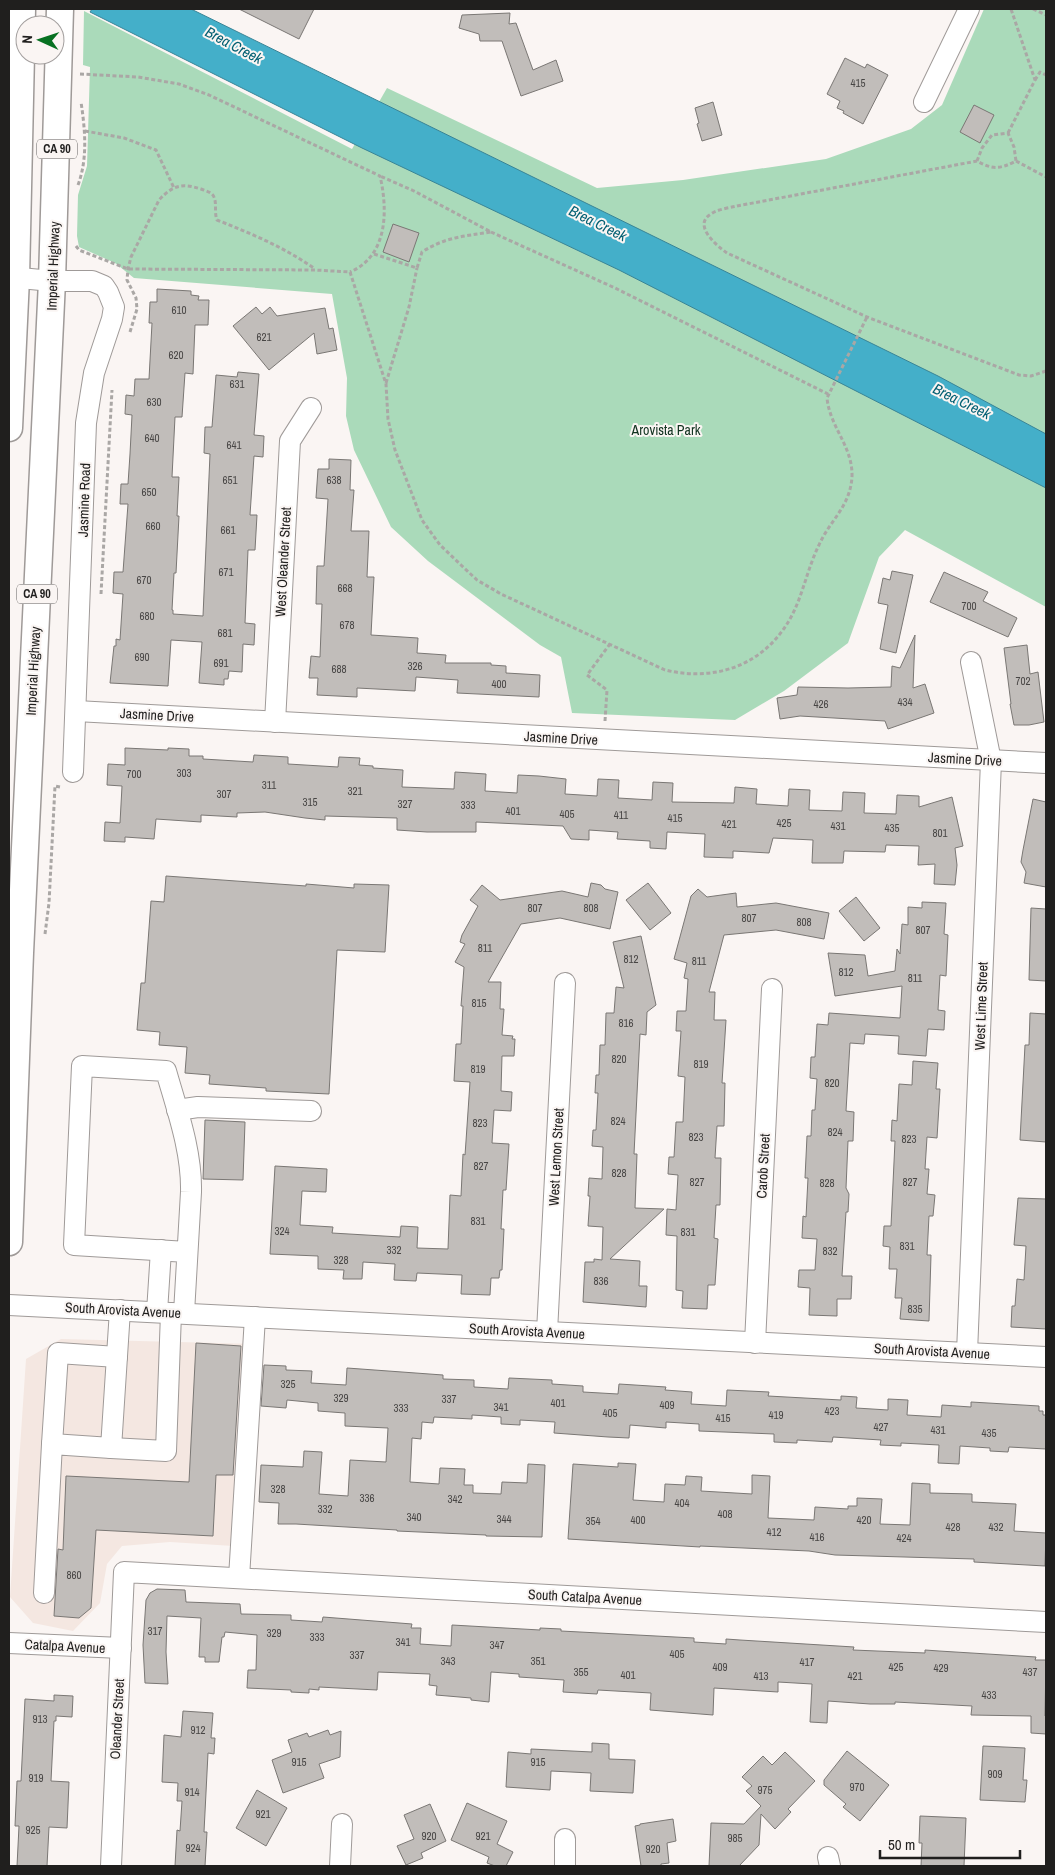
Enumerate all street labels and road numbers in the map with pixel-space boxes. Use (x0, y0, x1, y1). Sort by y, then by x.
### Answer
road number: CA 90 (37, 140, 77, 158)
street label: Imperial Highway (42, 221, 64, 311)
street label: Jasmine Road (74, 463, 94, 537)
street label: West Oleander Street (271, 507, 295, 617)
road number: CA 90 (17, 584, 57, 604)
street label: Imperial Highway (22, 626, 44, 716)
street label: Jasmine Drive (120, 704, 194, 726)
street label: Jasmine Drive (524, 727, 598, 749)
street label: Jasmine Drive (928, 748, 1002, 770)
street label: West Lime Street (970, 961, 992, 1051)
street label: West Lemon Street (544, 1108, 568, 1206)
street label: Carob Street (752, 1133, 774, 1199)
street label: South Arovista Avenue (65, 1298, 181, 1322)
street label: South Arovista Avenue (469, 1319, 585, 1343)
street label: South Arovista Avenue (874, 1339, 990, 1363)
street label: South Catalpa Avenue (528, 1585, 642, 1609)
street label: Catalpa Avenue (24, 1635, 106, 1657)
street label: Oleander Street (106, 1678, 128, 1760)

